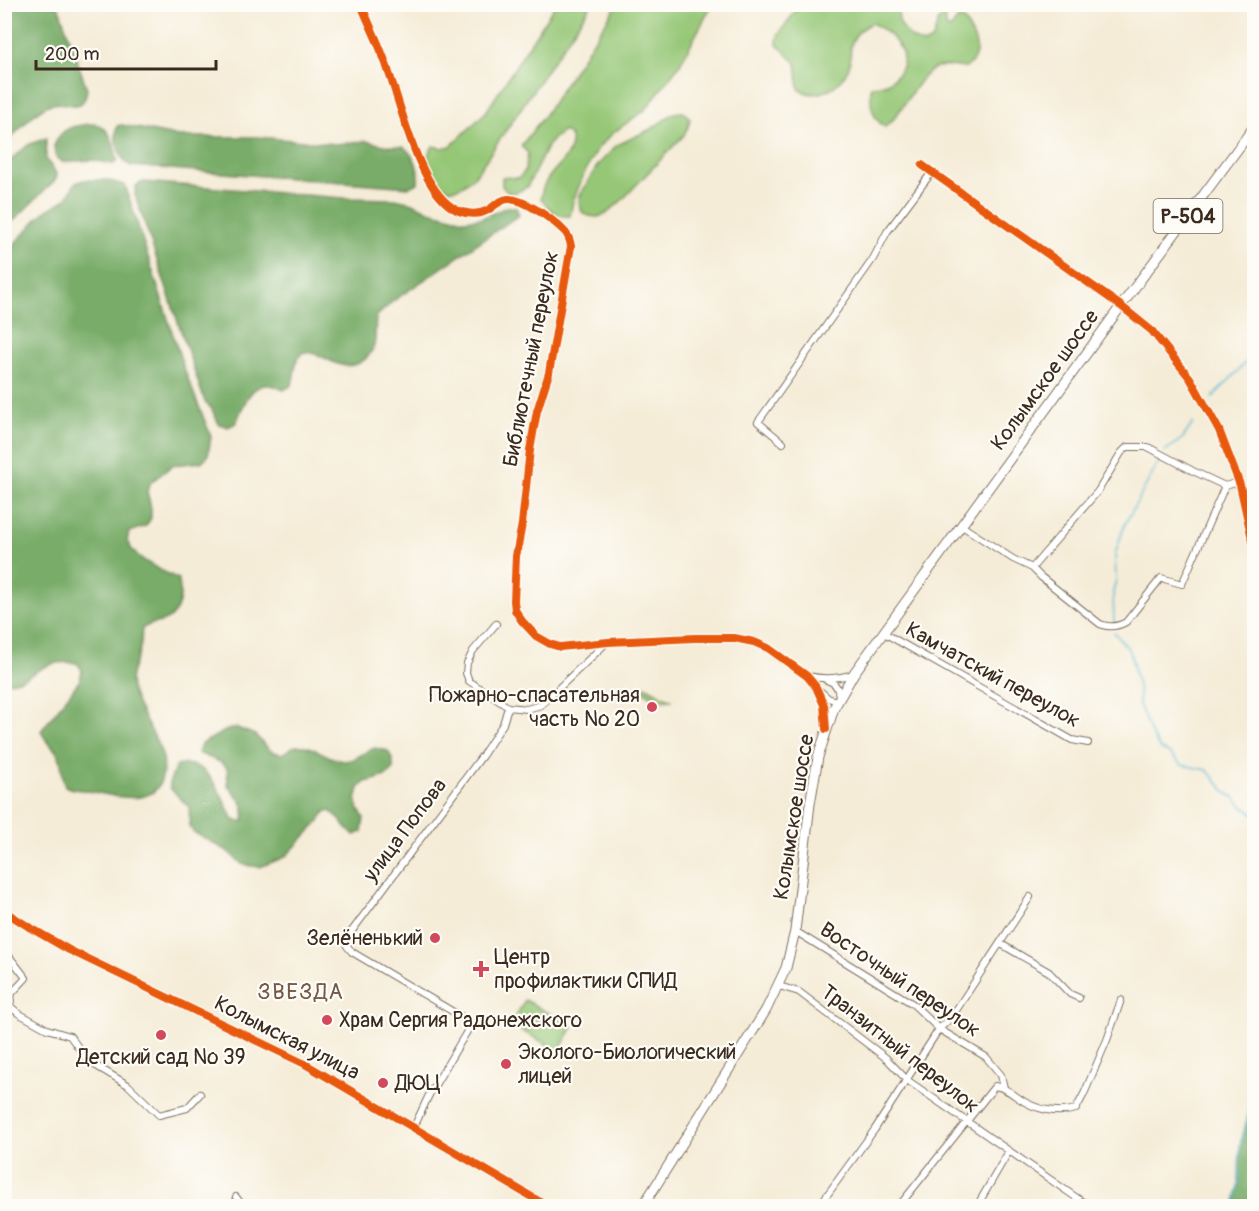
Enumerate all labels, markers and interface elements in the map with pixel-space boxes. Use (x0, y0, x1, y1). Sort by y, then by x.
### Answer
scale bar (36, 33, 216, 71)
text: 200 m (45, 43, 100, 66)
road number: Р-504 (1154, 199, 1222, 233)
street label: Библиотечный переулок (497, 249, 565, 469)
street label: Колымское шоссе (985, 304, 1105, 456)
street label: Камчатский переулок (901, 616, 1085, 734)
place label: Пожарно-спасательная часть № 20 (429, 682, 640, 733)
marker: Пожарно-спасательная часть № 20 (645, 700, 659, 714)
street label: Колымское шоссе (768, 732, 821, 902)
street label: улица Попова (357, 773, 453, 888)
street label: Восточный переулок (815, 916, 986, 1044)
place label: Зелёненький (306, 925, 423, 952)
marker: Зелёненький (428, 931, 442, 945)
place label: Центр профилактики СПИД (494, 944, 677, 995)
marker: Центр профилактики СПИД (472, 960, 490, 978)
district label: ЗВЕЗДА (258, 978, 344, 1006)
street label: Транзитный переулок (815, 979, 985, 1119)
street label: Колымская улица (210, 990, 364, 1086)
place label: Храм Сергия Радонежского (339, 1007, 582, 1034)
marker: Храм Сергия Радонежского (320, 1013, 334, 1027)
marker: Детский сад № 39 (154, 1028, 168, 1042)
place label: Эколого-Биологический лицей (518, 1039, 736, 1090)
place label: Детский сад № 39 (75, 1044, 246, 1071)
marker: Эколого-Биологический лицей (499, 1057, 513, 1071)
place label: ДЮЦ (394, 1070, 441, 1097)
marker: ДЮЦ (376, 1076, 390, 1090)

